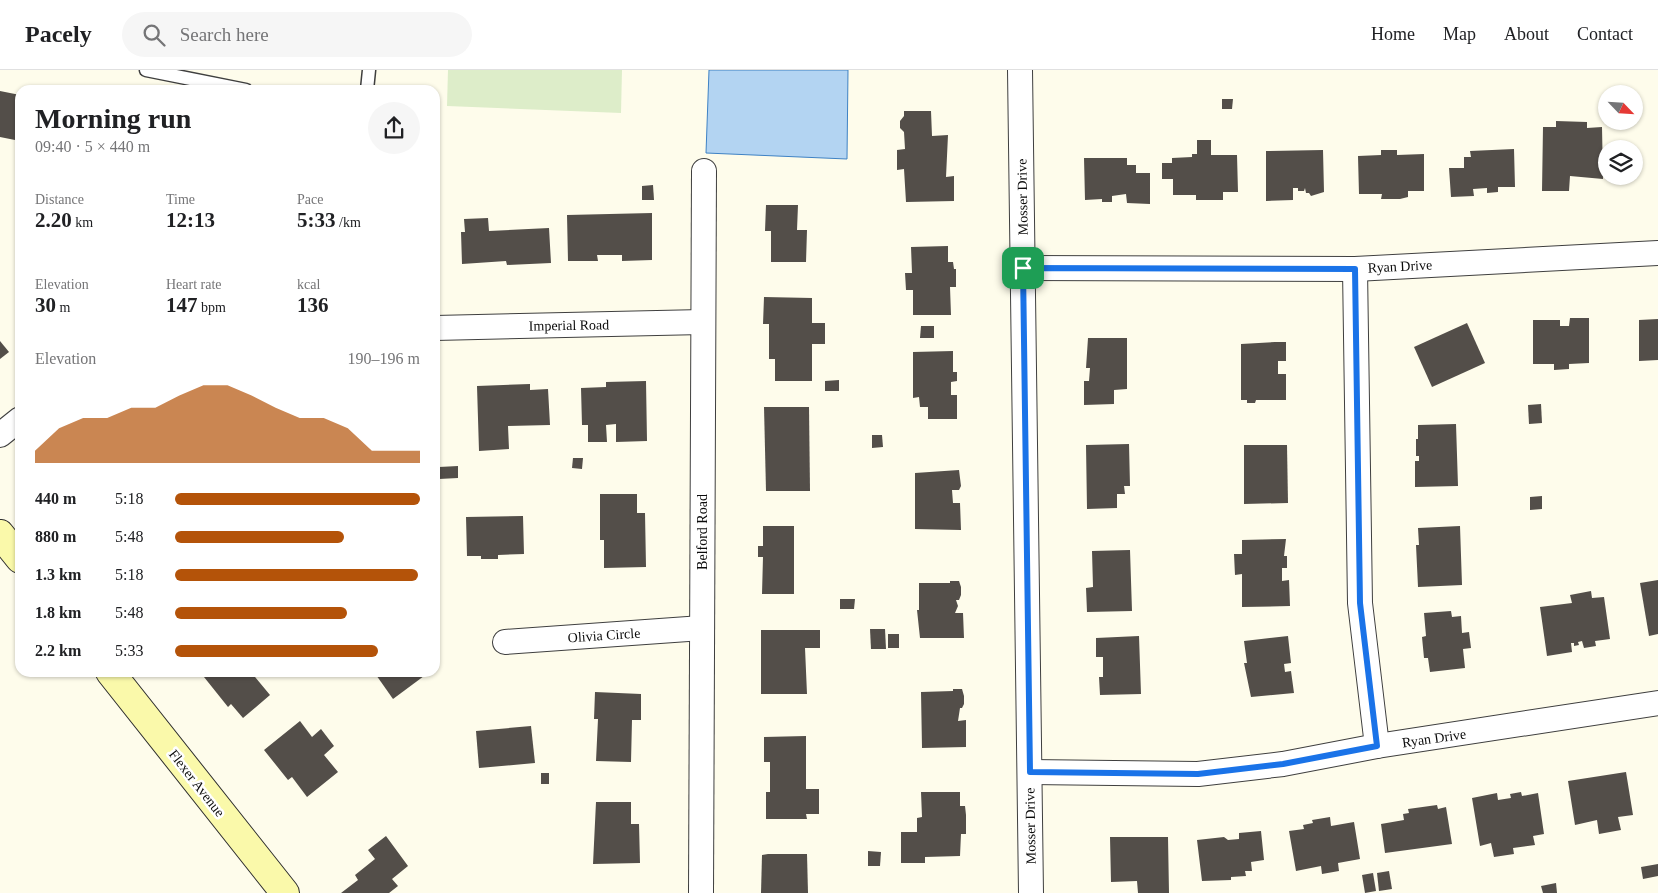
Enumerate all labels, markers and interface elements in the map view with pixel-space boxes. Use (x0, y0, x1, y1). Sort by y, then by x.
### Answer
search box (122, 12, 472, 57)
text: Pacely (25, 21, 92, 47)
icon: search (140, 21, 168, 49)
text: Search here (180, 24, 269, 45)
text: Home (1371, 24, 1415, 44)
text: Map (1443, 24, 1476, 44)
text: About (1504, 24, 1549, 44)
text: Contact (1577, 24, 1633, 44)
north arrow (1598, 85, 1642, 130)
map controls (1598, 85, 1643, 185)
button: share (368, 102, 420, 154)
text: Morning run (35, 103, 191, 134)
text: 09:40 · 5 × 440 m (35, 138, 150, 155)
button: layers (1598, 140, 1643, 185)
street label: Mosser Drive (1014, 159, 1031, 235)
text: Distance (35, 192, 84, 207)
text: Time (166, 192, 195, 207)
text: Pace (297, 192, 323, 207)
text: 2.20 (35, 208, 72, 232)
text: 12:13 (166, 208, 215, 232)
text: 5:33 (297, 208, 336, 232)
text: km (72, 215, 93, 230)
text: /km (336, 215, 361, 230)
pin (1002, 247, 1044, 289)
icon: arrive (1009, 254, 1037, 282)
street label: Ryan Drive (1367, 257, 1433, 276)
text: Elevation (35, 277, 89, 292)
text: Heart rate (166, 277, 222, 292)
text: kcal (297, 277, 320, 292)
text: 30 (35, 293, 56, 317)
text: 147 (166, 293, 198, 317)
text: 136 (297, 293, 329, 317)
text: m (56, 300, 70, 315)
text: bpm (198, 300, 226, 315)
street label: Imperial Road (529, 317, 609, 334)
text: Elevation (35, 350, 96, 367)
text: 190–196 m (348, 350, 420, 367)
text: 440 m (35, 490, 76, 507)
text: 5:18 (115, 490, 143, 507)
street label: Belford Road (695, 494, 710, 570)
text: 880 m (35, 528, 76, 545)
text: 5:48 (115, 528, 143, 545)
text: 1.3 km (35, 566, 81, 583)
text: 5:18 (115, 566, 143, 583)
text: 1.8 km (35, 604, 81, 621)
text: 5:48 (115, 604, 143, 621)
street label: Olivia Circle (567, 625, 641, 646)
text: 2.2 km (35, 642, 81, 659)
text: 5:33 (115, 642, 143, 659)
street label: Ryan Drive (1401, 727, 1467, 750)
street label: Flexer Avenue (166, 747, 227, 820)
street label: Mosser Drive (1022, 788, 1039, 864)

